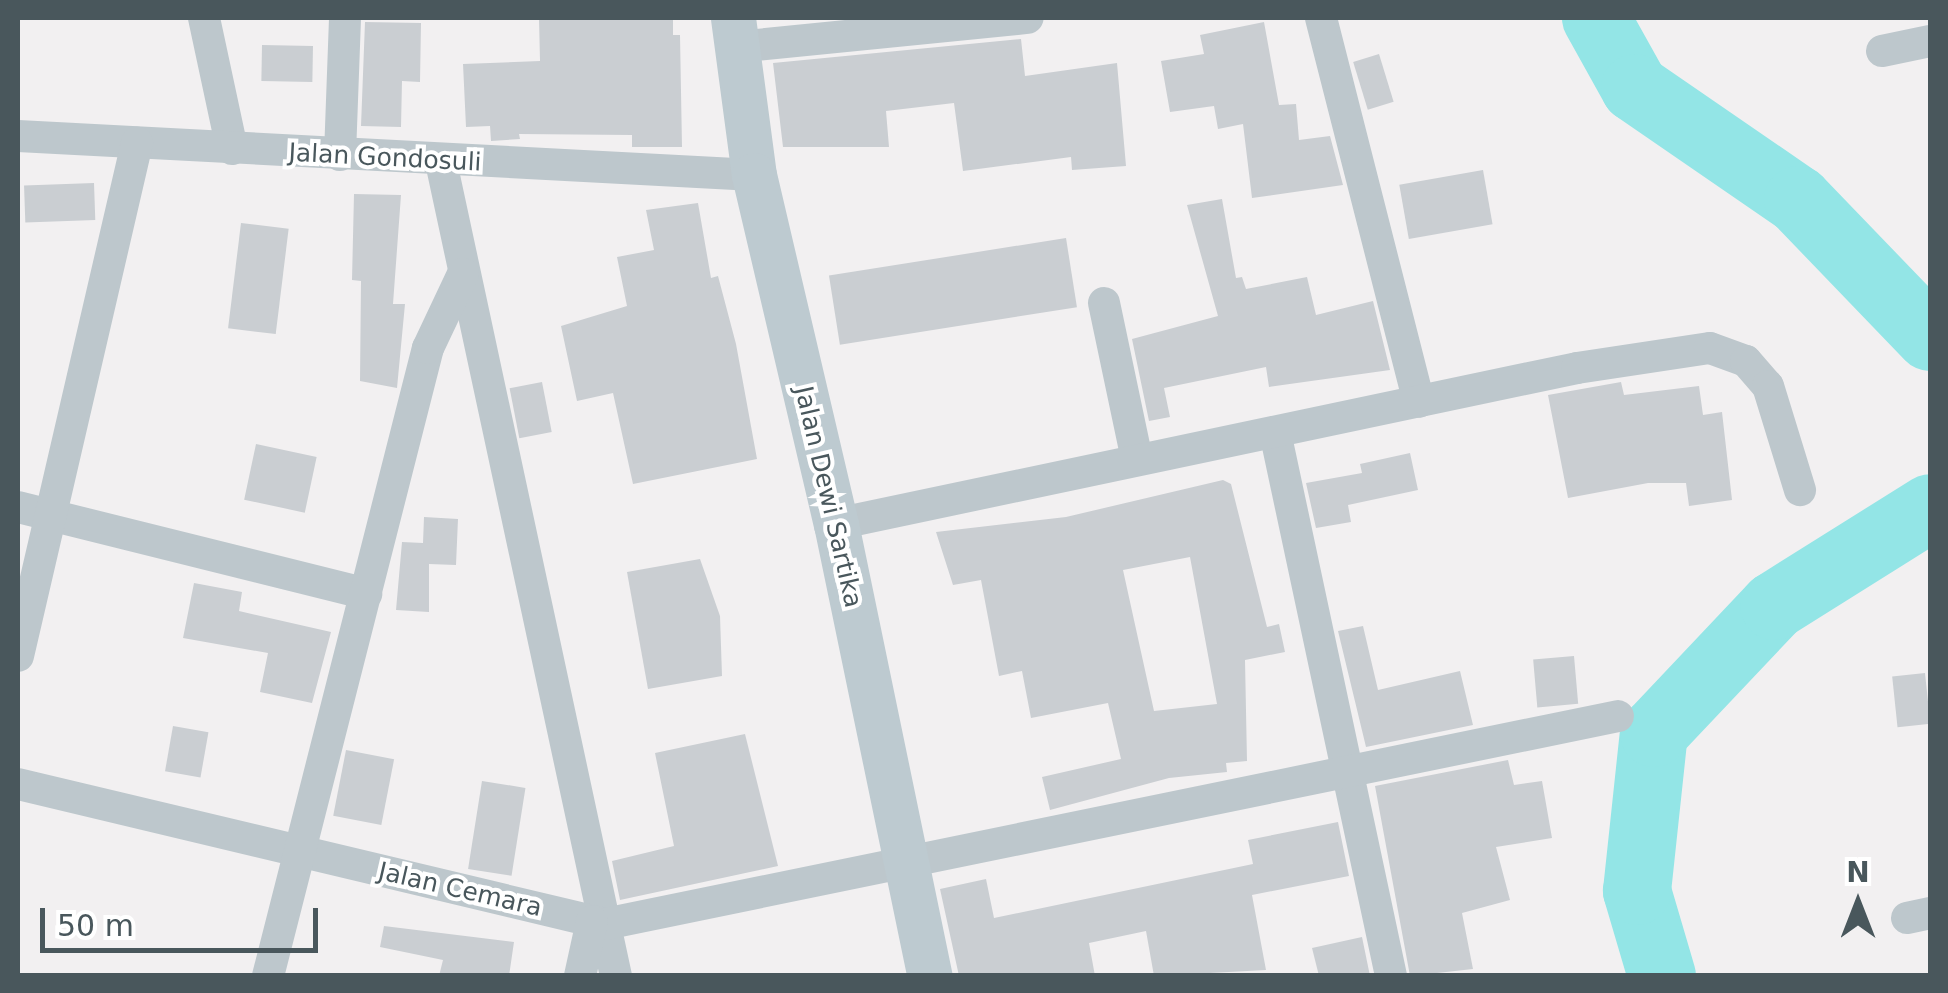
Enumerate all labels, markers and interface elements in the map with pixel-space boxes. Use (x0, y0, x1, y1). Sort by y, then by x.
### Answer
street label: Jalan Gondosuli (288, 138, 482, 178)
street label: Jalan Dewi Sartika (788, 383, 868, 611)
north arrow (1808, 853, 1908, 953)
text: N (1846, 856, 1870, 889)
street label: Jalan Cemara (375, 857, 545, 923)
scale bar (45, 888, 322, 950)
text: 50 m (57, 908, 134, 943)

